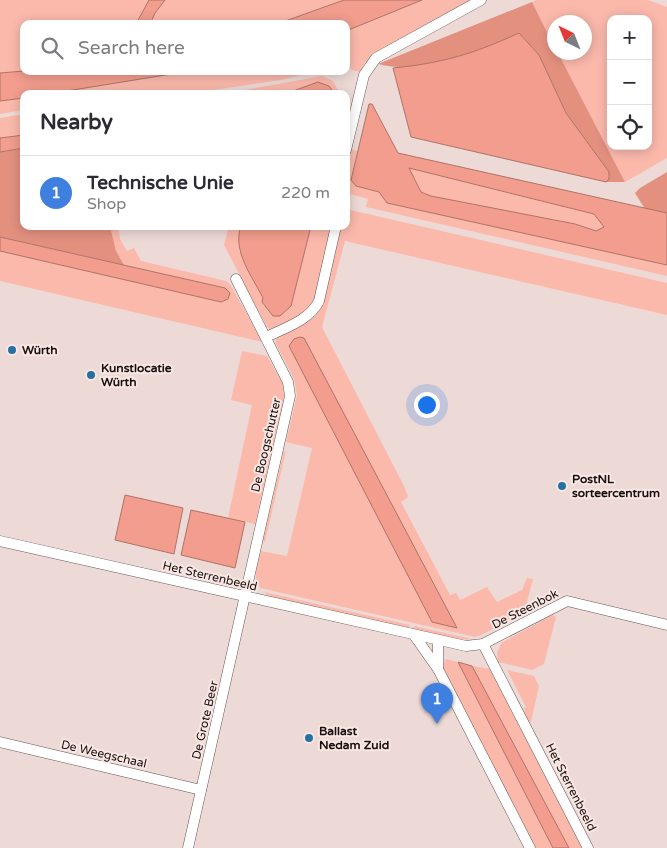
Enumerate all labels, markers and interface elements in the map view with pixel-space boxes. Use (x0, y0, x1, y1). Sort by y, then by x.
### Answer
north arrow (547, 15, 592, 60)
map controls (607, 15, 652, 150)
button: + (607, 15, 652, 60)
search box (20, 20, 350, 75)
icon: search (38, 34, 66, 62)
text: Search here (78, 37, 185, 59)
button: − (607, 60, 652, 105)
button: locate (607, 105, 652, 150)
text: Nearby (40, 110, 113, 135)
text: Technische Unie (87, 172, 234, 194)
text: 1 (51, 183, 61, 203)
text: 220 m (281, 183, 330, 203)
text: Shop (87, 194, 126, 214)
place label: Würth (22, 343, 57, 357)
marker: Würth (6, 344, 18, 356)
place label: Kunstlocatie Würth (101, 361, 172, 389)
marker: Kunstlocatie Würth (85, 369, 97, 381)
your location (414, 392, 440, 418)
street label: De Boogschutter (248, 396, 284, 494)
place label: PostNL sorteercentrum (572, 472, 660, 500)
marker: PostNL sorteercentrum (556, 480, 568, 492)
street label: Het Sterrenbeeld (161, 558, 259, 594)
street label: De Steenbok (489, 586, 561, 632)
street label: De Grote Beer (189, 679, 221, 761)
pin: 1 (421, 683, 453, 724)
place label: Ballast Nedam Zuid (319, 724, 389, 752)
marker: Ballast Nedam Zuid (303, 732, 315, 744)
street label: De Weegschaal (60, 737, 148, 771)
street label: Het Sterrenbeeld (543, 741, 599, 833)

